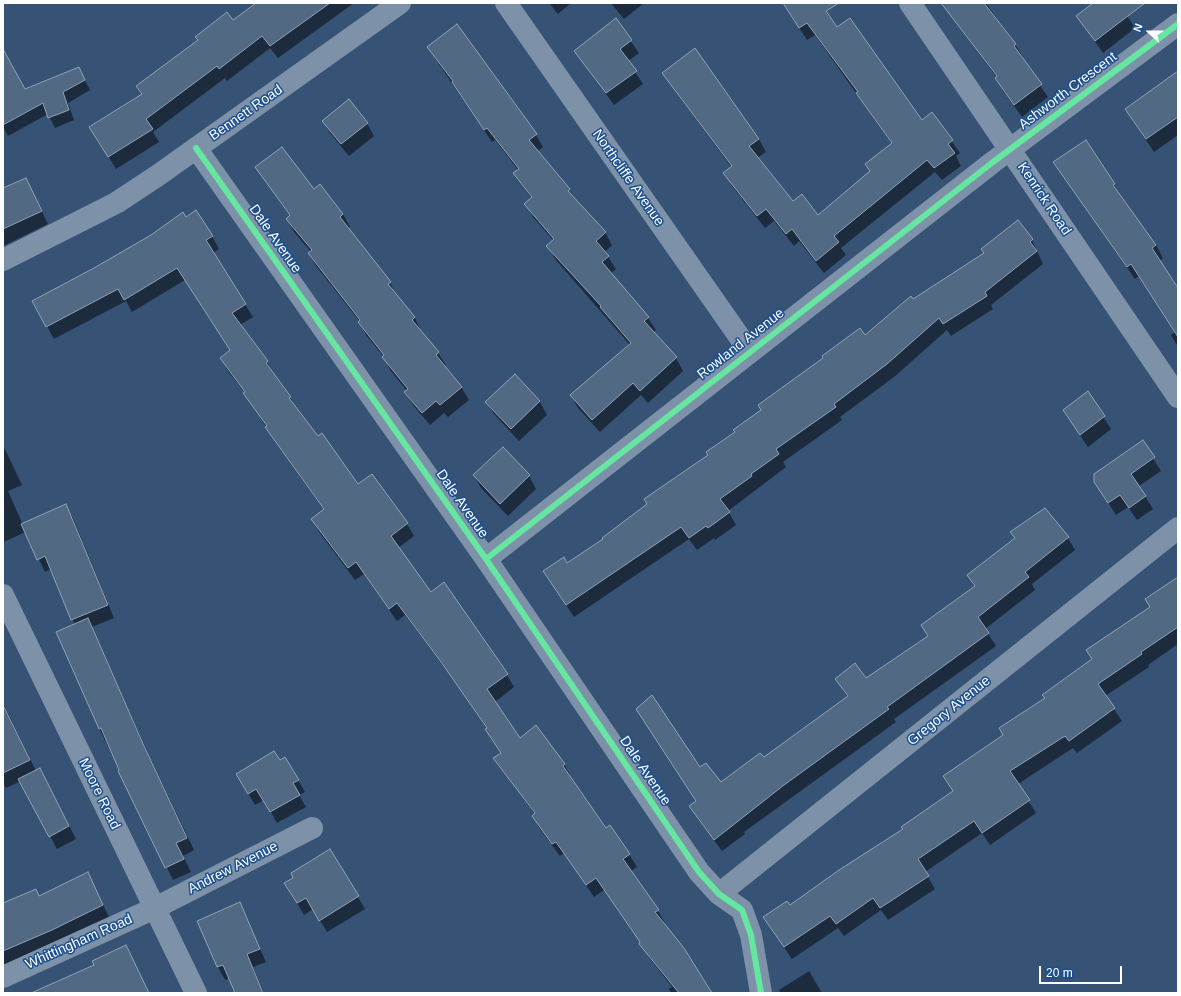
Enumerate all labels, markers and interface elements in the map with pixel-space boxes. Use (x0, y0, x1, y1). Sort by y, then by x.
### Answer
north arrow (1129, 12, 1169, 52)
text: N (1131, 22, 1145, 34)
street label: Ashworth Crescent (1016, 49, 1120, 133)
street label: Bennett Road (206, 82, 286, 144)
street label: Northcliffe Avenue (588, 127, 668, 229)
street label: Kenrick Road (1014, 159, 1074, 239)
street label: Dale Avenue (245, 201, 305, 277)
street label: Rowland Avenue (694, 305, 788, 383)
street label: Dale Avenue (432, 466, 492, 542)
street label: Gregory Avenue (904, 672, 994, 750)
street label: Dale Avenue (616, 733, 674, 809)
street label: Moore Road (75, 756, 123, 832)
street label: Andrew Avenue (185, 838, 281, 898)
street label: Whittingham Road (23, 911, 135, 973)
scale bar (1041, 958, 1124, 984)
text: 20 m (1046, 966, 1073, 980)

